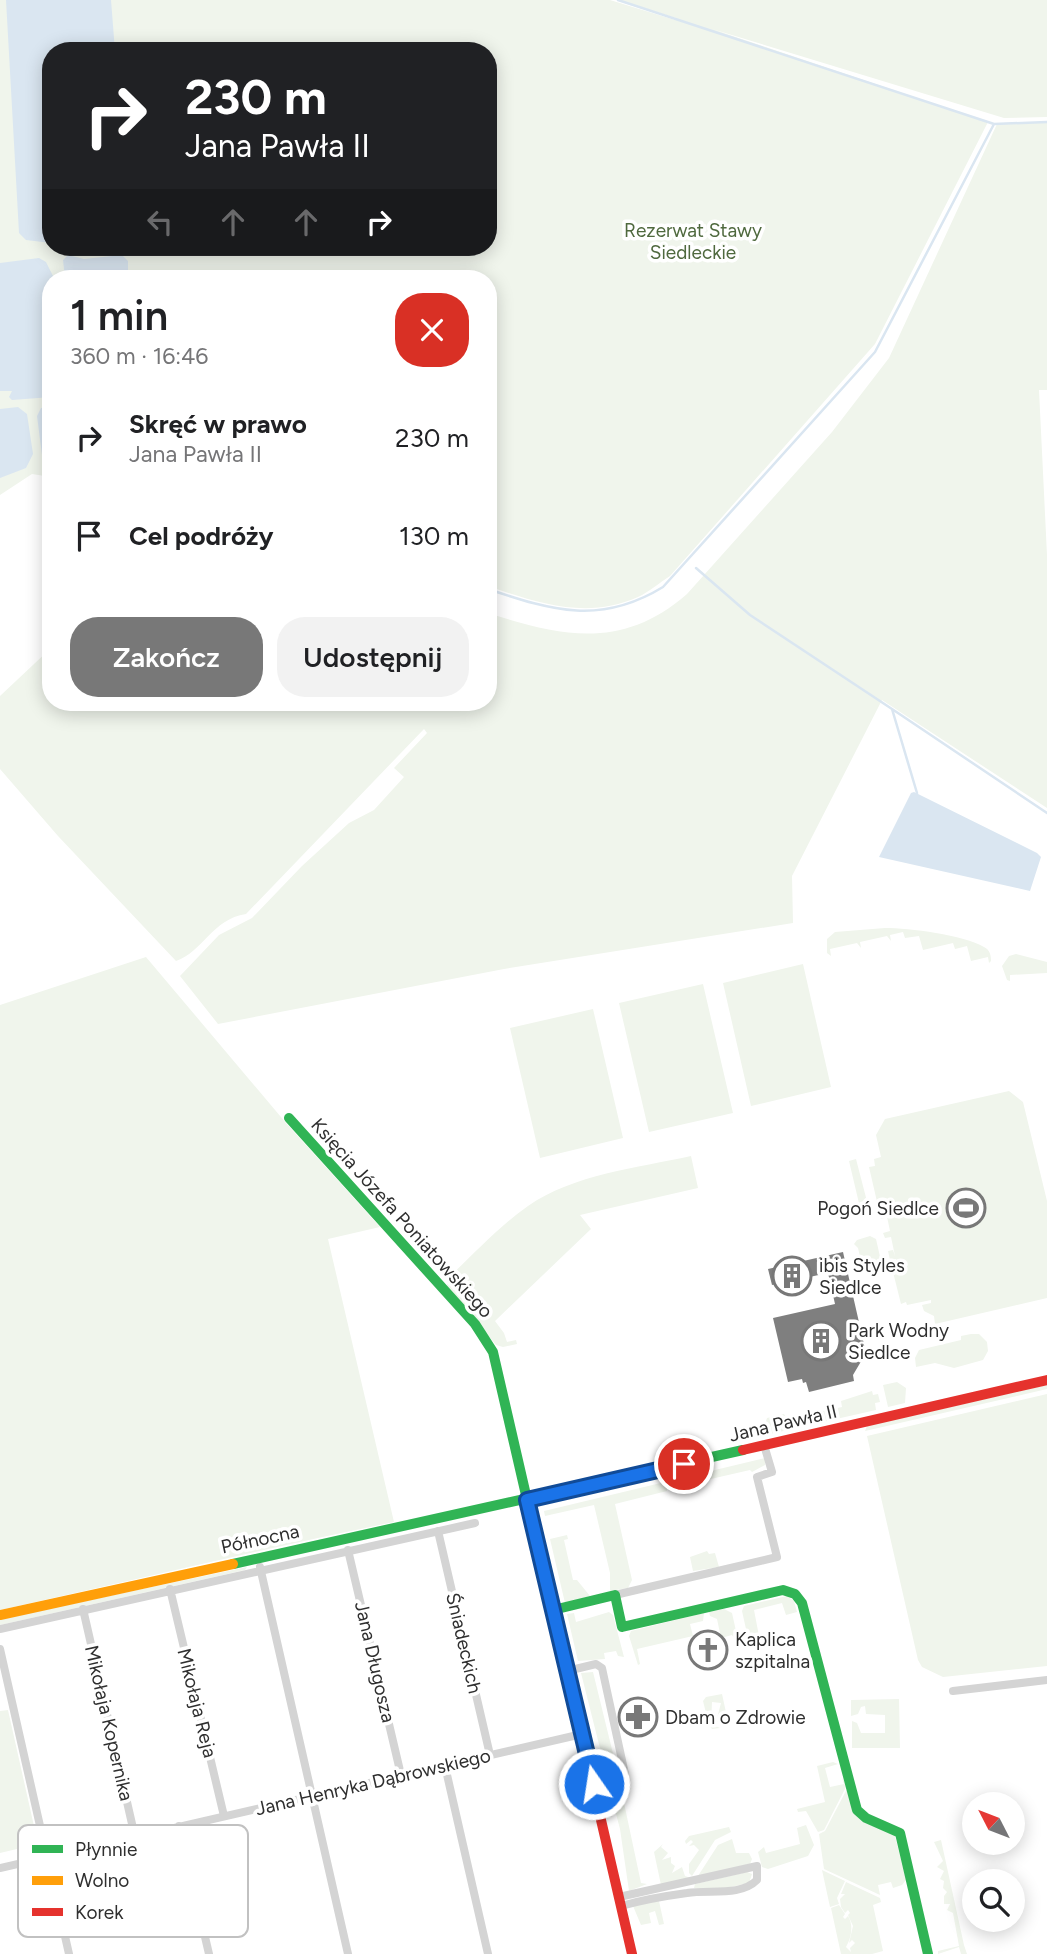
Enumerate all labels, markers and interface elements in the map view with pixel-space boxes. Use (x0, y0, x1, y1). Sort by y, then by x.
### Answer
text: 230 m (185, 67, 327, 126)
icon: right (70, 70, 161, 161)
text: Jana Pawła II (185, 127, 370, 165)
icon: left (141, 203, 179, 241)
icon: ahead (214, 203, 252, 241)
icon: ahead (287, 203, 325, 241)
icon: right (360, 203, 398, 241)
park label: Rezerwat Stawy Siedleckie (624, 219, 762, 264)
text: 1 min (70, 290, 168, 341)
button: close (395, 293, 469, 367)
text: 360 m · 16:46 (70, 342, 208, 370)
text: Skręć w prawo (129, 408, 307, 440)
icon: right (70, 419, 108, 457)
text: 230 m (395, 422, 469, 454)
text: Jana Pawła II (129, 440, 262, 468)
icon: arrive (70, 517, 108, 555)
text: Cel podróży (129, 520, 273, 552)
text: 130 m (399, 520, 469, 552)
button: Zakończ (70, 617, 263, 697)
button: Udostępnij (277, 617, 469, 697)
street label: Księcia Józefa Poniatowskiego (306, 1114, 498, 1322)
sports icon: Pogoń Siedlce (945, 1187, 987, 1229)
place label: Pogoń Siedlce (817, 1197, 939, 1220)
place label: ibis Styles Siedlce (819, 1254, 905, 1299)
building icon: ibis Styles Siedlce (771, 1255, 813, 1297)
place label: Park Wodny Siedlce (848, 1319, 949, 1364)
building icon: Park Wodny Siedlce (800, 1320, 842, 1362)
street label: Jana Pawła II (727, 1399, 839, 1447)
pin (654, 1434, 714, 1494)
icon: arrive (665, 1445, 703, 1483)
street label: Północna (219, 1519, 301, 1559)
street label: Śniadeckich (441, 1590, 487, 1696)
street label: Jana Długosza (350, 1599, 400, 1725)
place label: Kaplica szpitalna (735, 1628, 810, 1673)
church icon: Kaplica szpitalna (687, 1629, 729, 1671)
street label: Mikołaja Kopernika (80, 1643, 138, 1803)
street label: Mikołaja Reja (172, 1646, 222, 1760)
pharmacy icon: Dbam o Zdrowie (617, 1696, 659, 1738)
place label: Dbam o Zdrowie (665, 1706, 806, 1729)
street label: Jana Henryka Dąbrowskiego (253, 1744, 493, 1820)
position arrow (557, 1747, 631, 1821)
north arrow (962, 1792, 1026, 1855)
map controls (962, 1792, 1025, 1932)
legend (18, 1825, 248, 1937)
text: Płynnie (75, 1838, 137, 1861)
text: Wolno (75, 1869, 129, 1892)
button: search (962, 1869, 1025, 1932)
text: Korek (75, 1901, 124, 1924)

